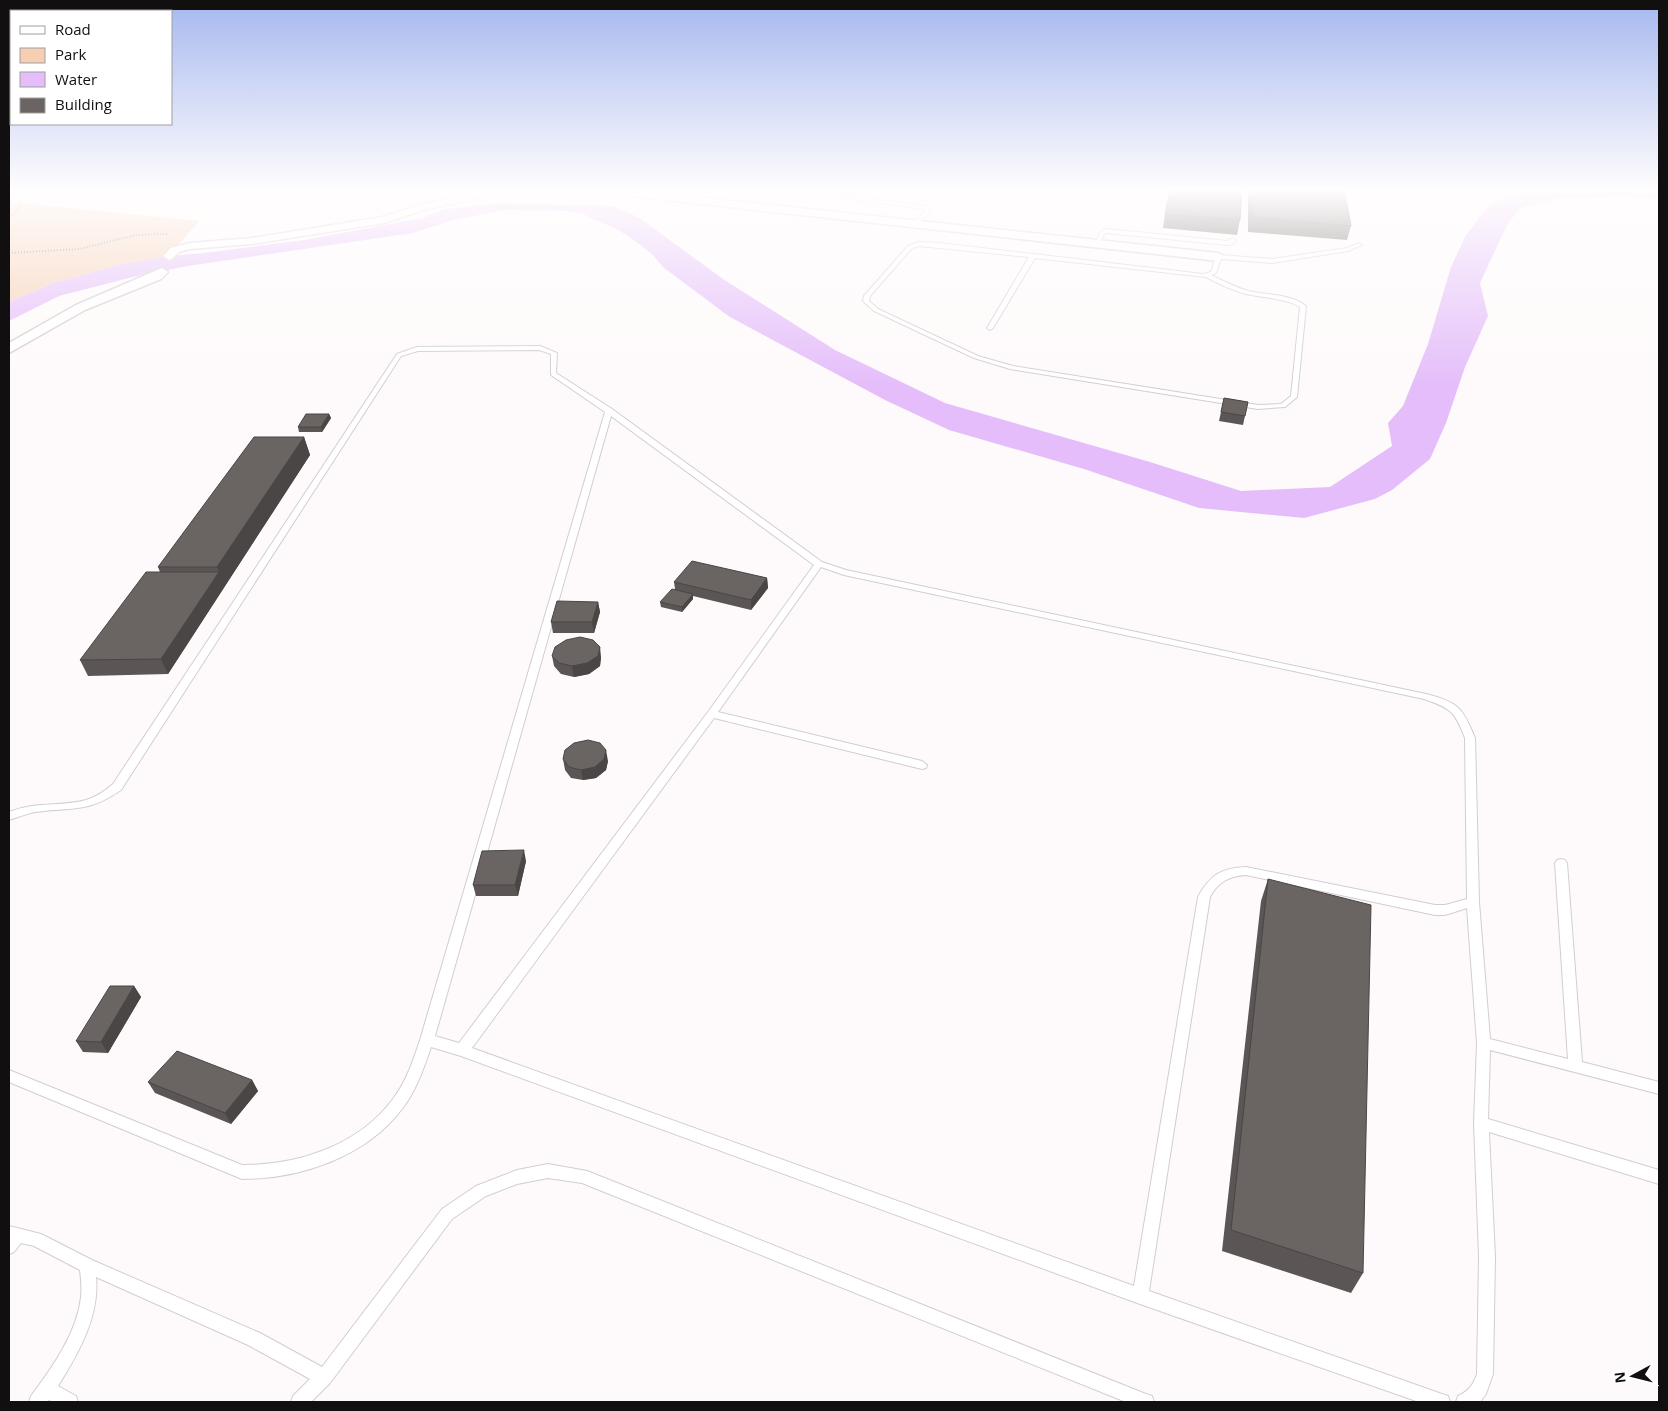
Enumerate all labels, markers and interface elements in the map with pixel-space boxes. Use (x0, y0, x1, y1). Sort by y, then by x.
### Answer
legend (10, 10, 172, 125)
text: Road (55, 19, 91, 39)
text: Park (55, 44, 86, 64)
text: Water (55, 69, 97, 89)
text: Building (55, 94, 112, 114)
north arrow (1608, 1351, 1658, 1401)
text: N (1609, 1371, 1630, 1384)

